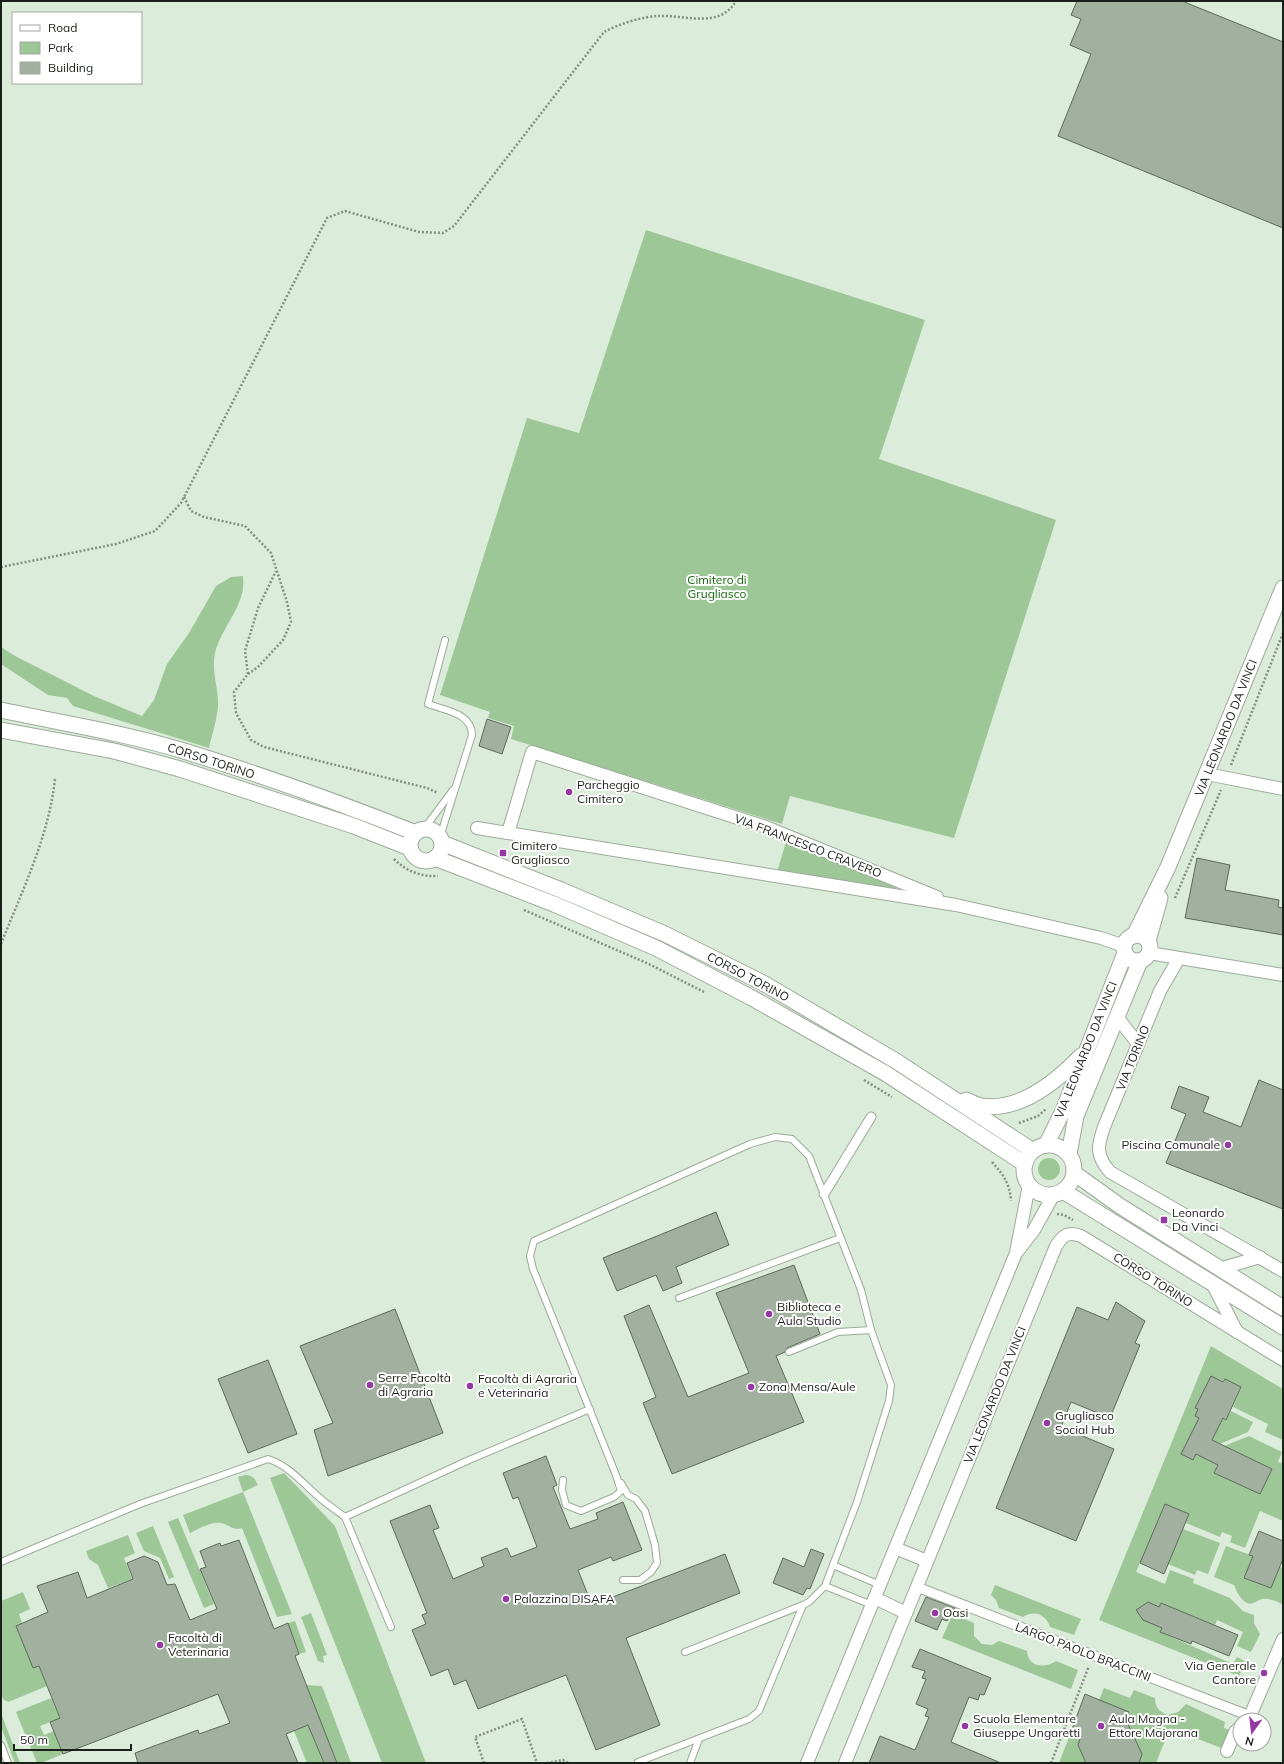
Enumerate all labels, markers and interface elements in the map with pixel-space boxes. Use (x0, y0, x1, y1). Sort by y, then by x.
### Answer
legend (12, 12, 142, 84)
text: Road (48, 20, 77, 35)
text: Park (48, 40, 74, 55)
text: Building (48, 60, 93, 75)
park label: Cimitero di Grugliasco (687, 572, 747, 601)
street label: VIA LEONARDO DA VINCI (1191, 657, 1260, 798)
street label: CORSO TORINO (166, 739, 257, 782)
place label: Parcheggio Cimitero (577, 777, 640, 806)
marker: Parcheggio Cimitero (564, 787, 574, 797)
street label: VIA FRANCESCO CRAVERO (732, 810, 884, 881)
place label: Cimitero Grugliasco (511, 838, 570, 867)
marker: Cimitero Grugliasco (498, 848, 508, 858)
street label: CORSO TORINO (705, 949, 792, 1005)
street label: VIA LEONARDO DA VINCI (1051, 979, 1120, 1120)
street label: VIA TORINO (1113, 1023, 1152, 1093)
place label: Piscina Comunale (1122, 1137, 1220, 1152)
marker: Piscina Comunale (1223, 1140, 1233, 1150)
place label: Leonardo Da Vinci (1172, 1205, 1225, 1234)
marker: Leonardo Da Vinci (1159, 1215, 1169, 1225)
street label: CORSO TORINO (1111, 1249, 1196, 1310)
place label: Biblioteca e Aula Studio (777, 1299, 842, 1328)
marker: Biblioteca e Aula Studio (764, 1309, 774, 1319)
street label: VIA LEONARDO DA VINCI (960, 1324, 1029, 1465)
place label: Serre Facoltà di Agraria (378, 1370, 451, 1399)
place label: Facoltà di Agraria e Veterinaria (478, 1371, 577, 1400)
place label: Zona Mensa/Aule (759, 1379, 856, 1394)
marker: Serre Facoltà di Agraria (365, 1380, 375, 1390)
marker: Facoltà di Agraria e Veterinaria (465, 1381, 475, 1391)
marker: Zona Mensa/Aule (746, 1382, 756, 1392)
place label: Grugliasco Social Hub (1055, 1408, 1115, 1437)
marker: Grugliasco Social Hub (1042, 1418, 1052, 1428)
place label: Palazzina DISAFA (514, 1591, 615, 1606)
marker: Palazzina DISAFA (501, 1594, 511, 1604)
place label: Oasi (943, 1605, 968, 1620)
marker: Oasi (930, 1608, 940, 1618)
street label: LARGO PAOLO BRACCINI (1013, 1619, 1153, 1684)
place label: Facoltà di Veterinaria (168, 1630, 229, 1659)
marker: Facoltà di Veterinaria (155, 1640, 165, 1650)
place label: Via Generale Cantore (1185, 1658, 1256, 1687)
marker: Via Generale Cantore (1259, 1668, 1269, 1678)
place label: Scuola Elementare Giuseppe Ungaretti (973, 1711, 1080, 1740)
place label: Aula Magna - Ettore Majorana (1109, 1711, 1198, 1740)
north arrow (1232, 1712, 1272, 1752)
marker: Scuola Elementare Giuseppe Ungaretti (960, 1721, 970, 1731)
marker: Aula Magna - Ettore Majorana (1096, 1721, 1106, 1731)
scale bar (14, 1726, 131, 1752)
text: 50 m (20, 1732, 48, 1747)
text: N (1244, 1734, 1255, 1749)

